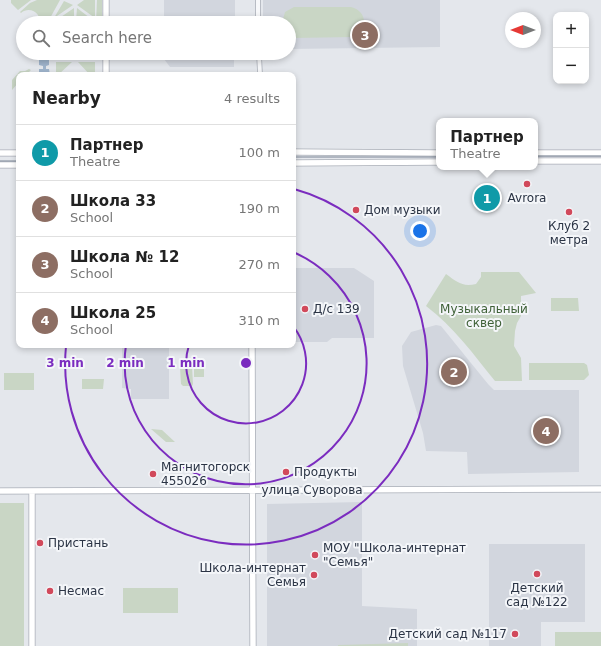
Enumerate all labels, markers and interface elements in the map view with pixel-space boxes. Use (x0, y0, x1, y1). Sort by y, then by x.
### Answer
north arrow (505, 12, 541, 48)
map controls (553, 12, 589, 84)
button: + (553, 12, 589, 48)
search box (16, 16, 296, 60)
pin: 3 (352, 20, 378, 50)
icon: search (30, 27, 52, 49)
text: Search here (62, 29, 152, 47)
button: − (553, 48, 589, 84)
text: Nearby (32, 88, 101, 108)
text: 4 results (224, 91, 280, 106)
popup (436, 118, 538, 170)
text: Партнер (450, 128, 524, 146)
text: Партнер (70, 136, 143, 154)
text: 1 (40, 145, 50, 160)
text: 100 m (238, 145, 280, 160)
text: Theatre (450, 146, 501, 161)
text: Theatre (70, 154, 120, 169)
marker: Avrora (522, 179, 532, 189)
pin: 1 (474, 183, 500, 213)
place label: Avrora (508, 191, 546, 205)
text: Школа 33 (70, 192, 156, 210)
text: 2 (40, 201, 50, 216)
text: 190 m (238, 201, 280, 216)
place label: Дом музыки (364, 203, 441, 217)
marker: Дом музыки (351, 205, 361, 215)
marker: Клуб 2 метра (564, 207, 574, 217)
text: School (70, 210, 113, 225)
place label: Клуб 2 метра (548, 219, 590, 247)
your location (410, 221, 430, 241)
text: Школа № 12 (70, 248, 180, 266)
text: 3 (40, 257, 50, 272)
text: 270 m (238, 257, 280, 272)
text: School (70, 266, 113, 281)
place label: Д/с 139 (313, 302, 360, 316)
park label: Музыкальный сквер (440, 302, 528, 330)
text: Школа 25 (70, 304, 156, 322)
marker: Д/с 139 (300, 304, 310, 314)
text: 4 (40, 313, 50, 328)
text: 310 m (238, 313, 280, 328)
text: School (70, 322, 113, 337)
text: 3 min (46, 356, 84, 370)
text: 2 min (106, 356, 144, 370)
text: 1 min (167, 356, 205, 370)
centre of rings (239, 356, 253, 370)
pin: 2 (441, 357, 467, 387)
pin: 4 (533, 416, 559, 446)
place label: Магнитогорск 455026 (161, 460, 250, 488)
place label: Продукты (294, 465, 357, 479)
marker: Продукты (281, 467, 291, 477)
marker: Магнитогорск 455026 (148, 469, 158, 479)
street label: улица Суворова (261, 483, 363, 497)
place label: Пристань (48, 536, 108, 550)
marker: Пристань (35, 538, 45, 548)
place label: МОУ "Школа-интернат "Семья" (323, 541, 466, 569)
marker: МОУ "Школа-интернат "Семья" (310, 550, 320, 560)
place label: Школа-интернат Семья (199, 561, 306, 589)
marker: Детский сад №122 (532, 569, 542, 579)
marker: Школа-интернат Семья (309, 570, 319, 580)
place label: Детский сад №122 (506, 581, 568, 609)
place label: Несмас (58, 584, 104, 598)
marker: Несмас (45, 586, 55, 596)
place label: Детский сад №117 (389, 627, 507, 641)
marker: Детский сад №117 (510, 629, 520, 639)

